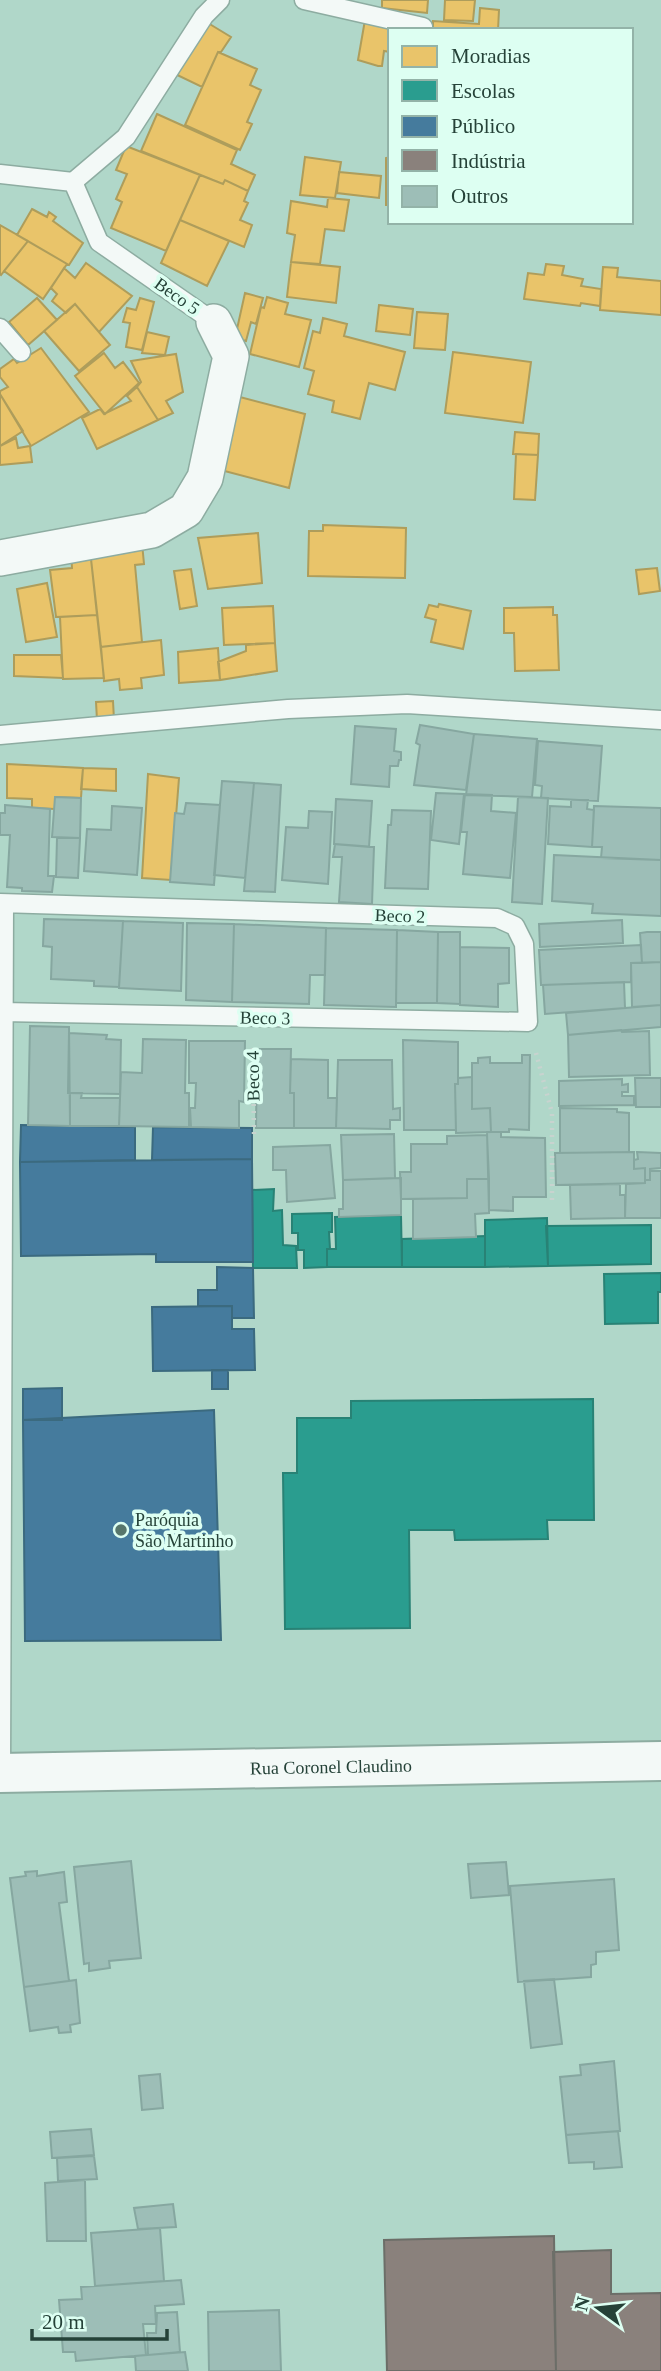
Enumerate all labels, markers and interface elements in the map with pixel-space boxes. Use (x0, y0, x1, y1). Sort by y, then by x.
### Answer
legend (388, 28, 633, 224)
text: Moradias (451, 44, 530, 68)
text: Escolas (451, 79, 515, 103)
text: Público (451, 114, 515, 138)
text: Indústria (451, 149, 526, 173)
text: Outros (451, 184, 508, 208)
street label: Beco 5 (151, 273, 203, 319)
street label: Beco 2 (374, 905, 426, 927)
street label: Beco 3 (240, 1008, 290, 1028)
street label: Beco 4 (243, 1051, 263, 1101)
place label: Paróquia São Martinho (135, 1510, 234, 1551)
marker: Paróquia São Martinho (113, 1522, 129, 1538)
street label: Rua Coronel Claudino (250, 1756, 412, 1778)
north arrow (563, 2273, 633, 2343)
text: N (570, 2294, 594, 2313)
scale bar (32, 2298, 166, 2342)
text: 20 m (42, 2310, 85, 2334)

